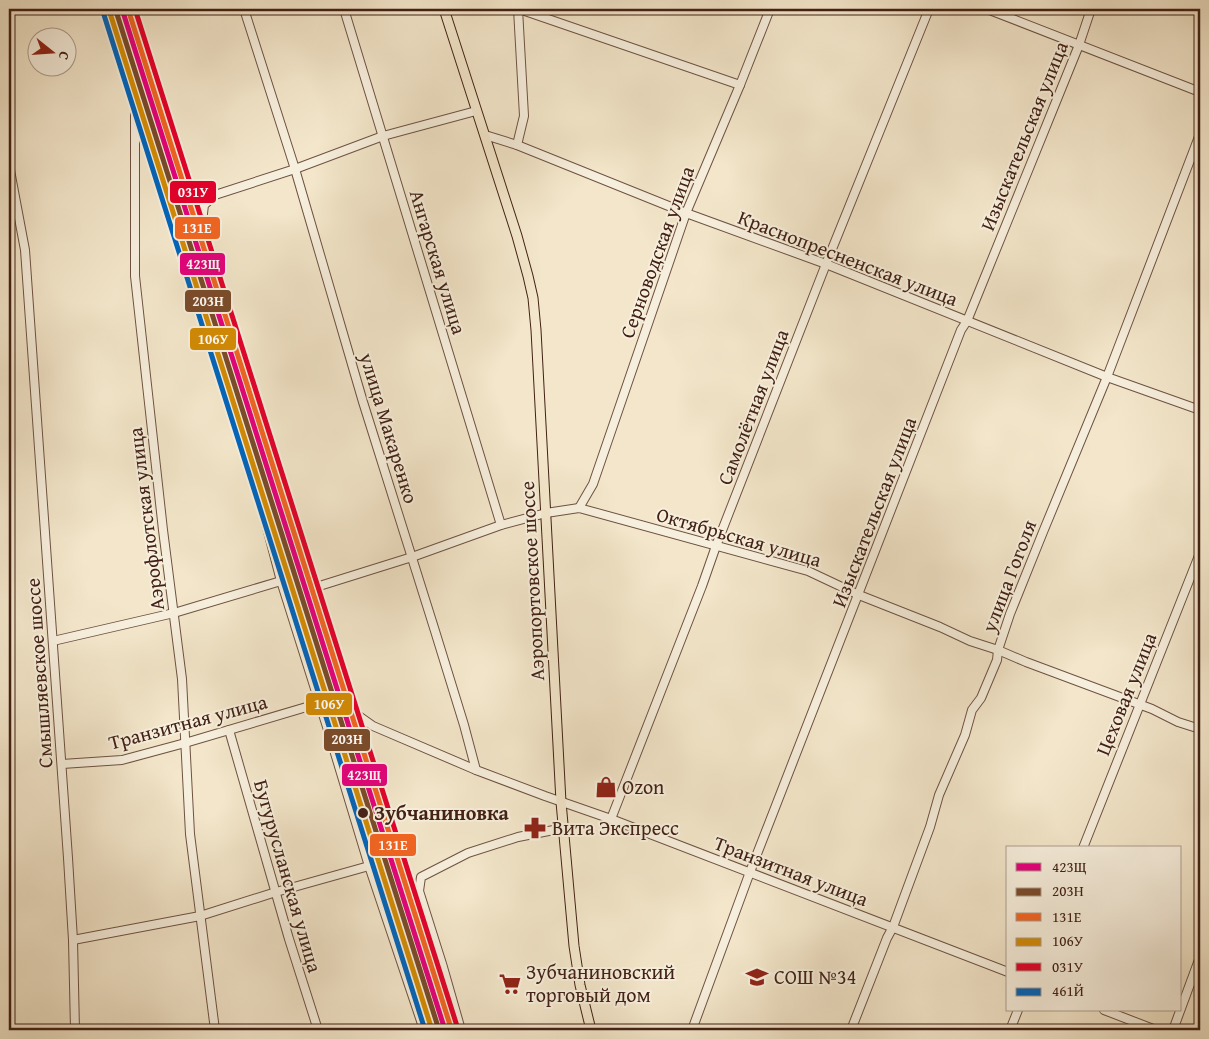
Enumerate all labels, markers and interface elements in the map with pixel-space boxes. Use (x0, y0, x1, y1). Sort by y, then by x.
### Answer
north arrow (28, 28, 78, 78)
street label: Изыскательская улица (972, 36, 1075, 235)
text: С (54, 49, 75, 63)
street label: Серноводская улица (612, 161, 701, 342)
line badge: 031У (169, 180, 217, 204)
text: 031У (178, 182, 209, 202)
street label: Ангарская улица (403, 186, 474, 338)
street label: Краснопресненская улица (734, 202, 963, 313)
line badge: 131Е (174, 216, 221, 240)
text: 131Е (182, 218, 212, 238)
line badge: 423Щ (179, 252, 226, 276)
text: 423Щ (186, 254, 221, 274)
line badge: 203Н (184, 289, 232, 313)
text: 203Н (192, 291, 224, 311)
street label: Самолётная улица (710, 324, 796, 489)
line badge: 106У (189, 327, 237, 351)
text: 106У (198, 329, 229, 349)
street label: улица Макаренко (353, 348, 426, 507)
street label: Изыскательская улица (824, 412, 923, 611)
street label: Аэрофлотская улица (120, 425, 171, 612)
street label: Аэропортовское шоссе (512, 480, 551, 682)
street label: Октябрьская улица (653, 499, 825, 574)
street label: улица Гоголя (973, 515, 1043, 637)
street label: Смышляевское шоссе (17, 577, 60, 769)
street label: Цеховая улица (1088, 627, 1164, 760)
street label: Транзитная улица (105, 686, 271, 757)
line badge: 106У (305, 692, 353, 716)
text: 106У (314, 694, 345, 714)
line badge: 203Н (323, 728, 371, 752)
text: 203Н (331, 729, 363, 749)
line badge: 423Щ (341, 763, 388, 787)
text: 423Щ (347, 765, 382, 785)
place label: Ozon (622, 772, 664, 801)
shop icon: Ozon (593, 774, 619, 800)
street label: Бугурусланская улица (247, 776, 330, 976)
place label: Зубчаниновка (374, 798, 509, 827)
marker: Зубчаниновка (356, 806, 370, 820)
place label: Вита Экспресс (552, 813, 679, 842)
pharmacy icon: Вита Экспресс (522, 815, 548, 841)
street label: Транзитная улица (710, 828, 873, 913)
line badge: 131Е (369, 833, 417, 857)
text: 131Е (378, 835, 408, 855)
legend (1006, 846, 1182, 1012)
text: 423Щ (1052, 856, 1087, 877)
text: 203Н (1052, 880, 1084, 901)
text: 131Е (1052, 906, 1082, 927)
text: 106У (1052, 930, 1084, 951)
text: 031У (1052, 956, 1084, 977)
place label: Зубчаниновский торговый дом (526, 957, 675, 1009)
place label: СОШ №34 (774, 962, 856, 991)
school or university icon: СОШ №34 (744, 964, 770, 990)
supermarket icon: Зубчаниновский торговый дом (497, 971, 523, 997)
text: 461Й (1052, 980, 1084, 1001)

